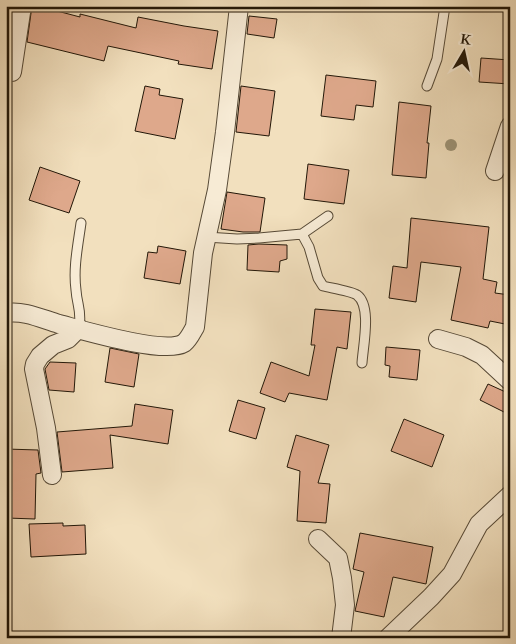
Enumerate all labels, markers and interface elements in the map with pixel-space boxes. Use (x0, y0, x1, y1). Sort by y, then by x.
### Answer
north arrow (438, 28, 488, 78)
text: K (459, 29, 474, 50)

